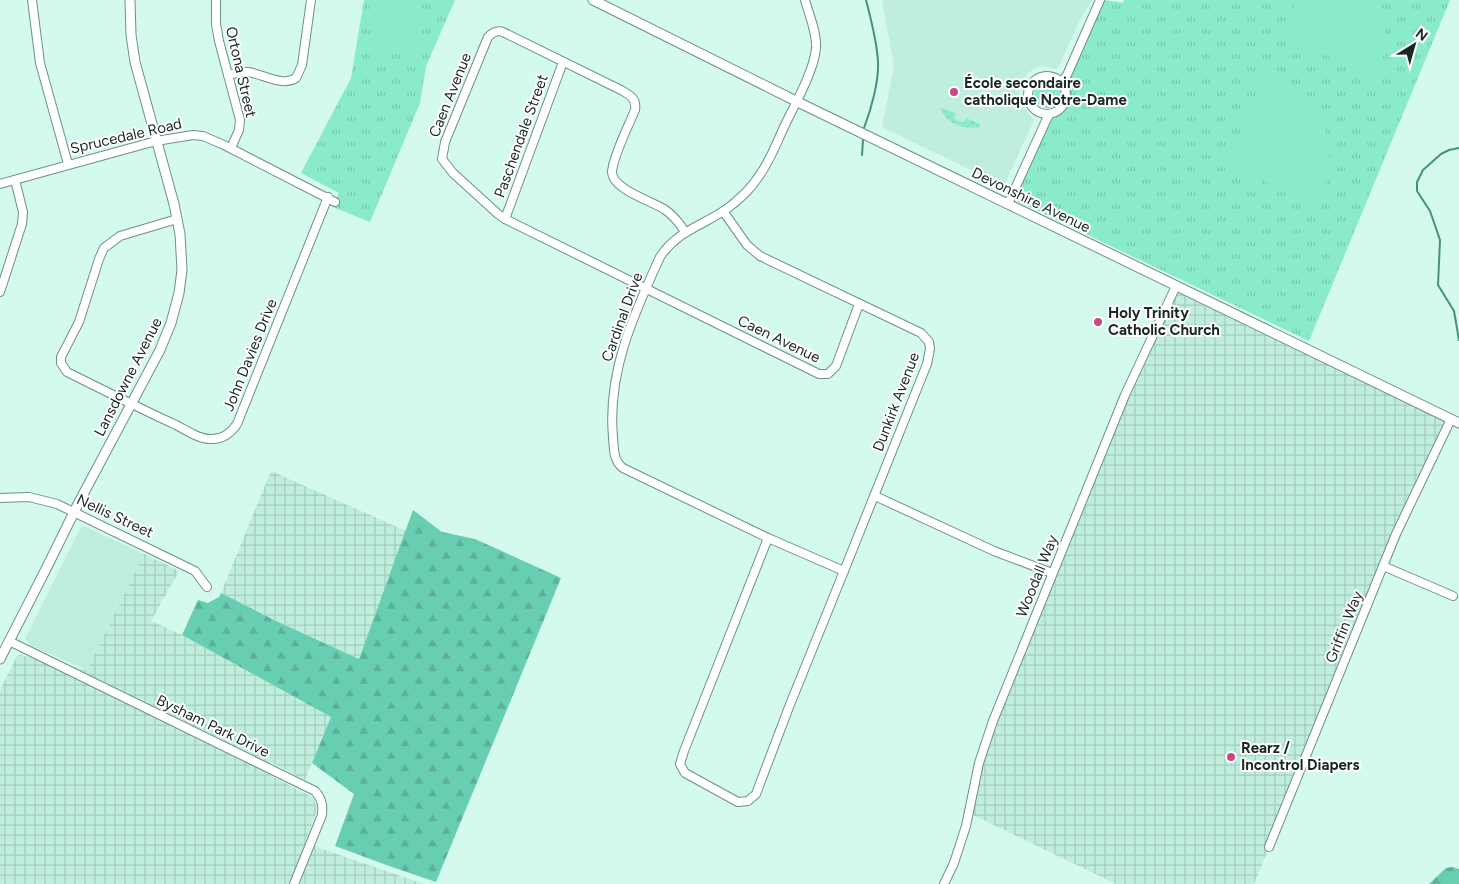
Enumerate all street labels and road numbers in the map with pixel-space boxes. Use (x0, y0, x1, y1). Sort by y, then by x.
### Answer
street label: Ortona Street (222, 25, 260, 120)
street label: Caen Avenue (425, 50, 475, 140)
street label: Paschendale Street (490, 72, 552, 200)
street label: Sprucedale Road (68, 114, 184, 158)
street label: Devonshire Avenue (969, 164, 1093, 236)
street label: Cardinal Drive (598, 270, 646, 364)
street label: John Davies Drive (219, 296, 281, 414)
street label: Caen Avenue (735, 311, 823, 367)
street label: Lansdowne Avenue (90, 315, 166, 439)
street label: Dunkirk Avenue (869, 350, 923, 454)
street label: Nellis Street (74, 490, 157, 542)
street label: Woodall Way (1012, 532, 1062, 620)
street label: Griffin Way (1321, 588, 1367, 666)
street label: Bysham Park Drive (154, 691, 272, 761)

